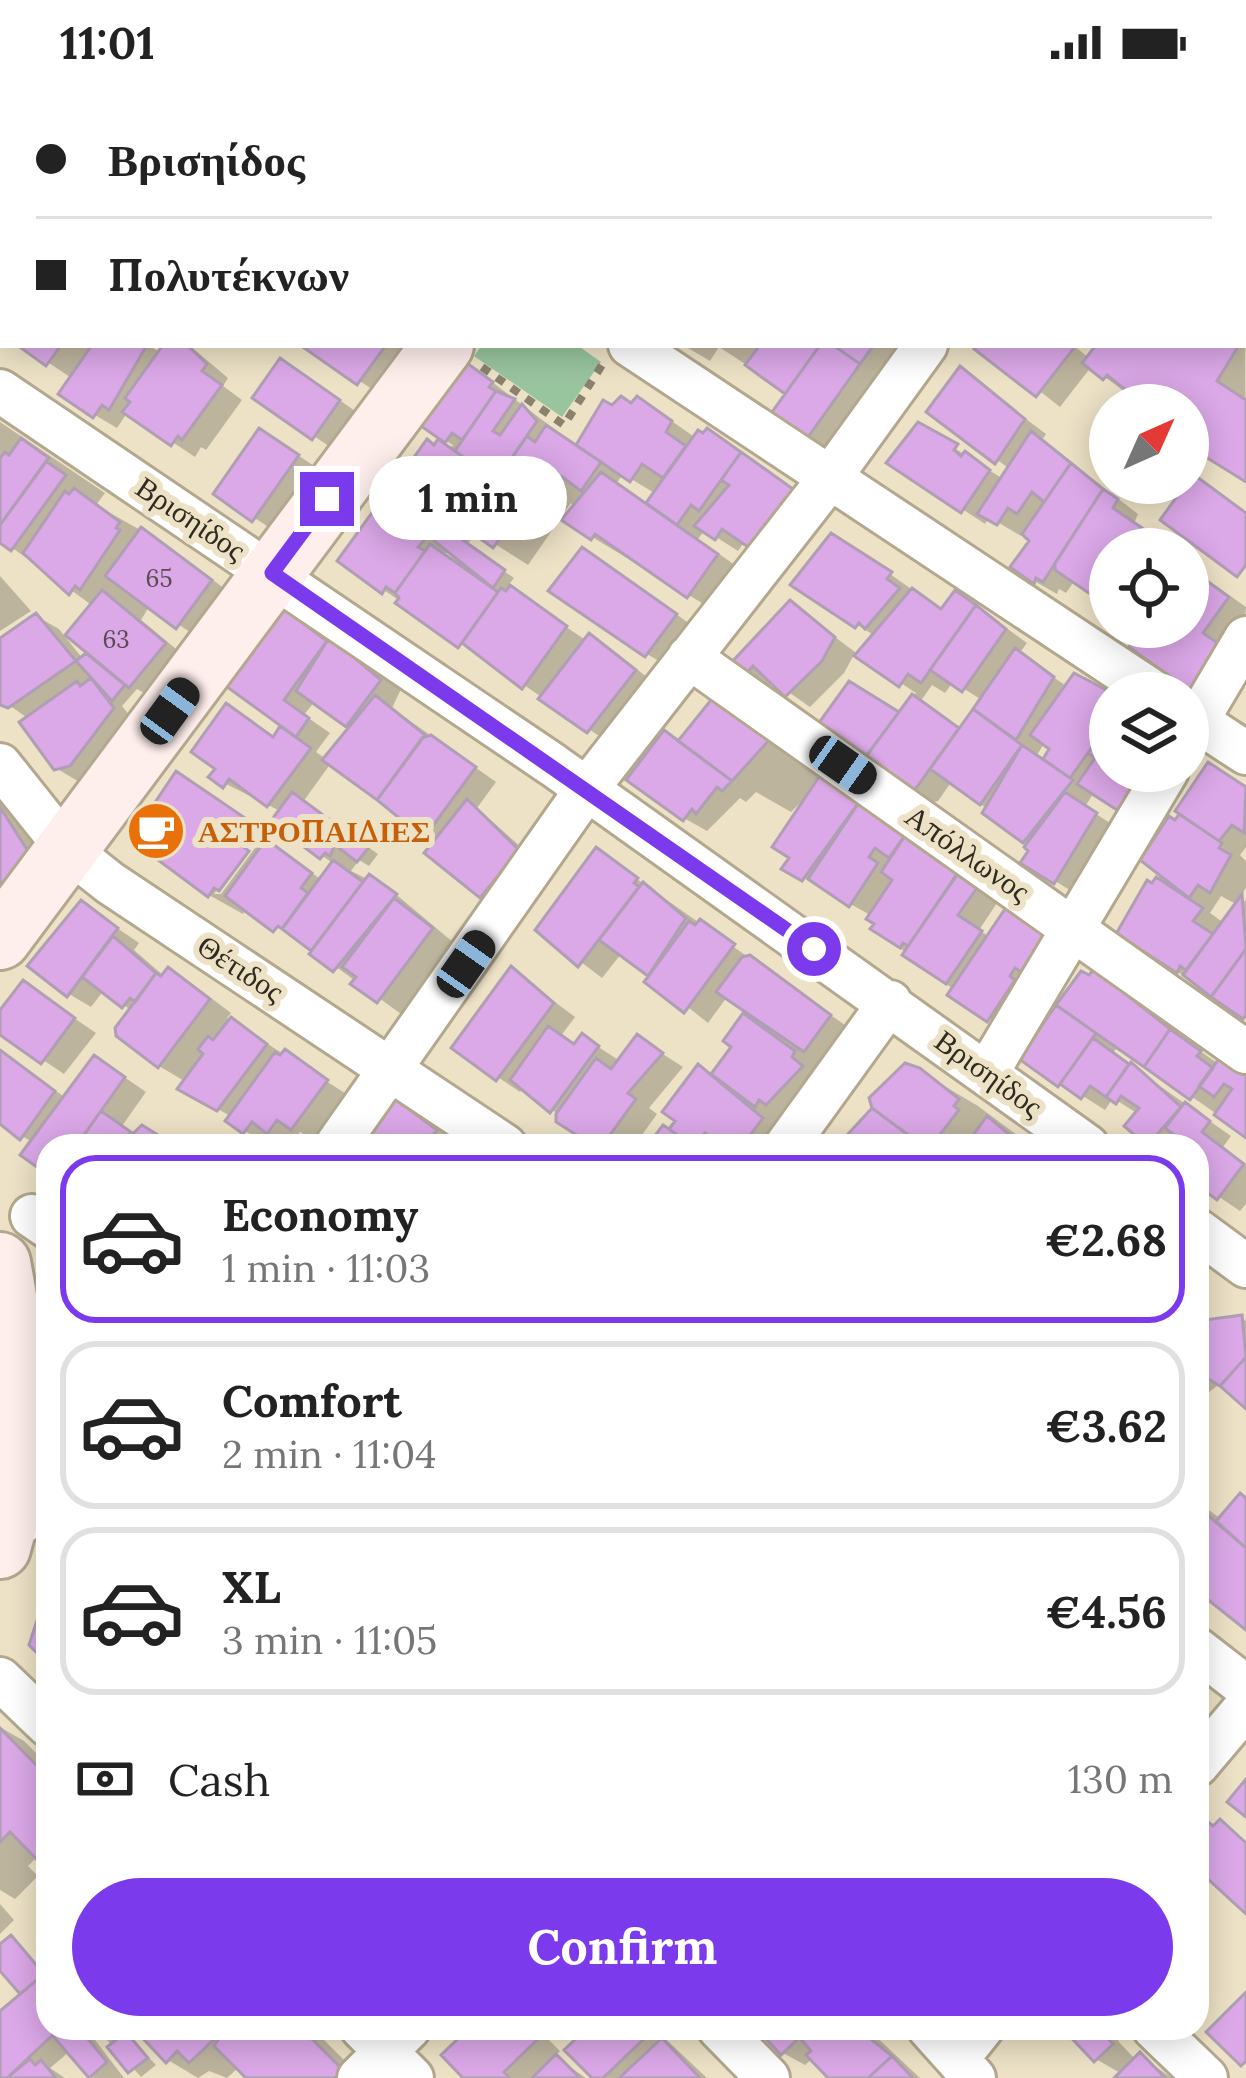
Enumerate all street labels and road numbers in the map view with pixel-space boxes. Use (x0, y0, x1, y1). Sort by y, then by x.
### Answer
street label: Βρισηίδος (129, 468, 253, 568)
street label: Απόλλωνος (898, 796, 1038, 910)
street label: Θέτιδος (191, 926, 291, 1010)
street label: Βρισηίδος (928, 1021, 1050, 1125)

